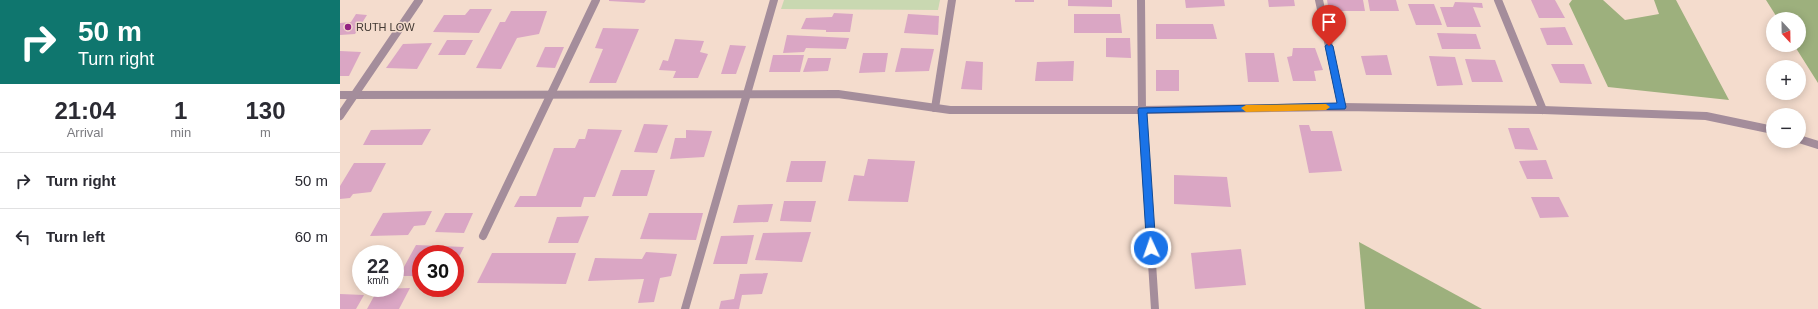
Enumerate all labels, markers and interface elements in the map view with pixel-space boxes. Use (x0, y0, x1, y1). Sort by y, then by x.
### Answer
pin (1312, 5, 1346, 46)
icon: arrive (1318, 11, 1340, 33)
north arrow (1766, 12, 1806, 52)
map controls (1766, 12, 1806, 148)
icon: right (12, 16, 64, 68)
text: 50 m (78, 16, 142, 47)
place label: RUTH LOW (356, 21, 415, 33)
marker: RUTH LOW (343, 22, 353, 32)
text: Turn right (78, 49, 154, 69)
button: + (1766, 60, 1806, 100)
text: 21:04 (54, 97, 116, 124)
text: 1 (174, 97, 187, 124)
text: 130 (246, 97, 286, 124)
button: − (1766, 108, 1806, 148)
text: Arrival (67, 125, 104, 140)
text: min (170, 125, 191, 140)
text: m (260, 125, 271, 140)
icon: right (12, 170, 34, 192)
text: Turn right (46, 172, 116, 189)
text: 50 m (295, 172, 328, 189)
icon: left (12, 226, 34, 248)
position arrow (1130, 227, 1172, 269)
text: Turn left (46, 228, 105, 245)
text: 60 m (295, 228, 328, 245)
speed limit sign: 30 (412, 245, 464, 297)
text: 22 (367, 255, 389, 277)
text: km/h (367, 275, 389, 286)

